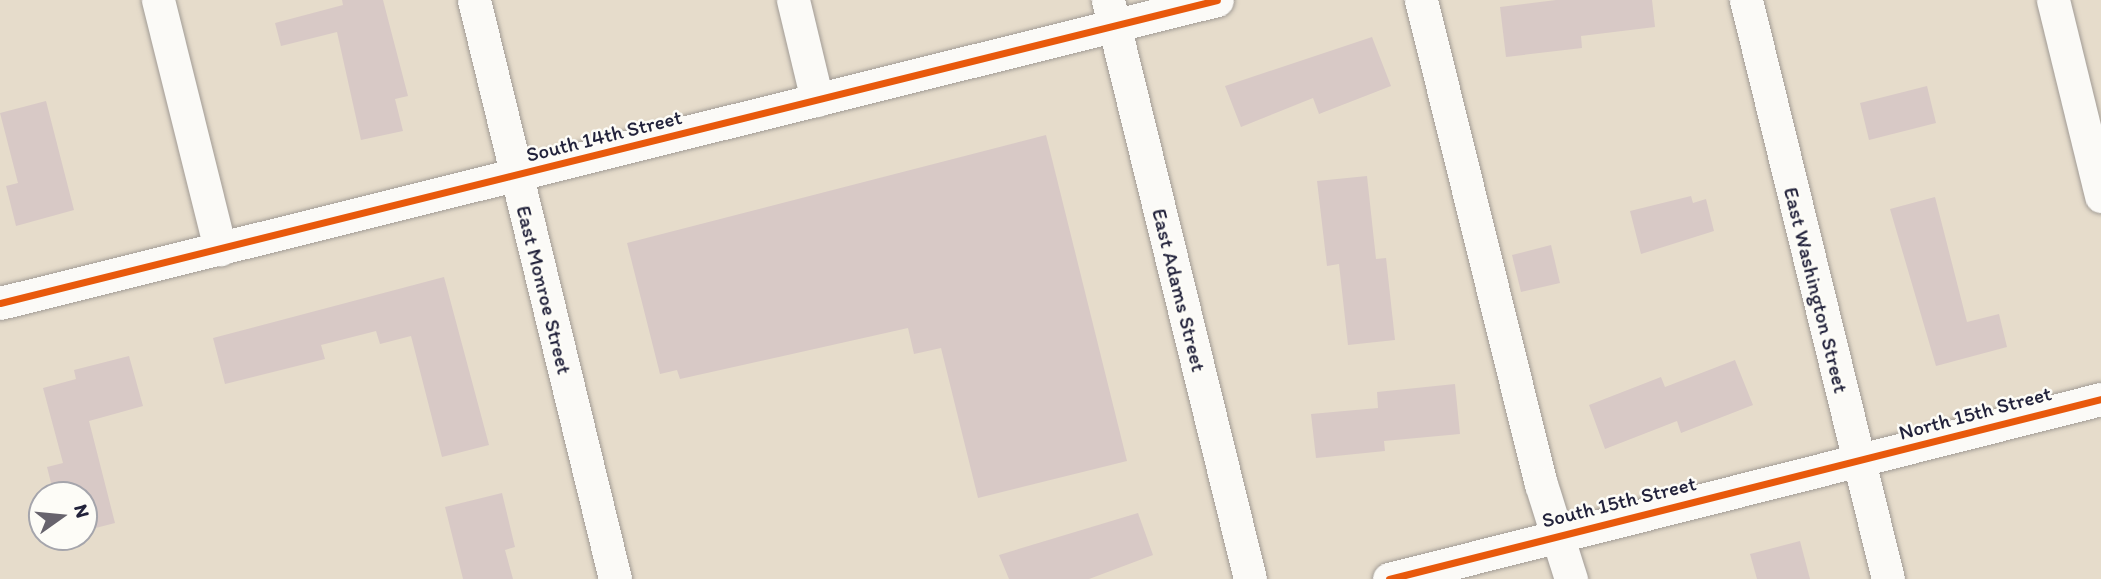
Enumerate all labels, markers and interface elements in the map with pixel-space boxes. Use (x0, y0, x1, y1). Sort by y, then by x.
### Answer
street label: South 14th Street (524, 105, 684, 167)
street label: East Washington Street (1778, 184, 1854, 396)
street label: East Monroe Street (511, 203, 577, 377)
street label: East Adams Street (1147, 206, 1211, 374)
street label: North 15th Street (1896, 381, 2054, 445)
street label: South 15th Street (1540, 471, 1698, 533)
north arrow (28, 481, 98, 551)
text: N (69, 502, 95, 520)

